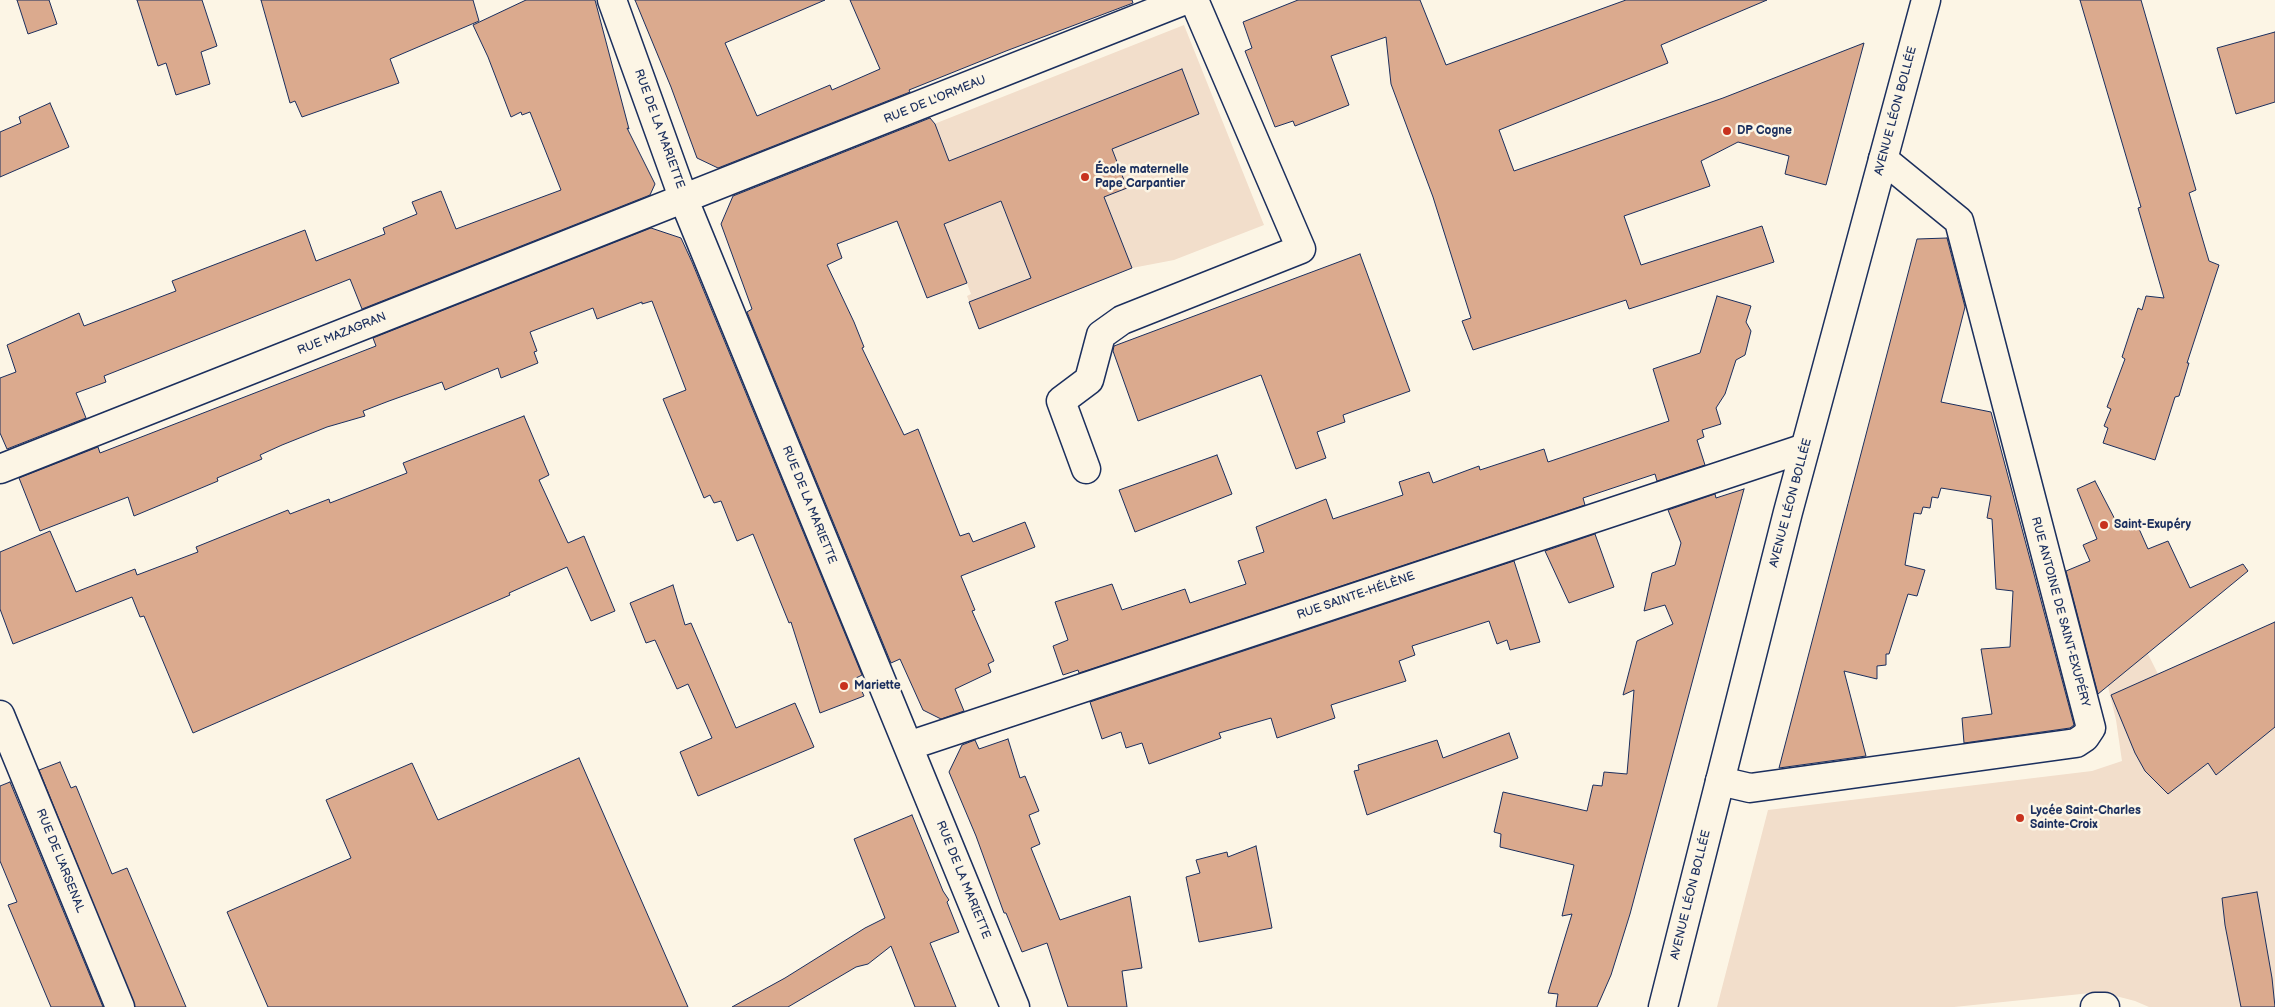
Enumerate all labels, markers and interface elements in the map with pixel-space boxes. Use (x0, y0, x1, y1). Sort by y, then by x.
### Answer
street label: AVENUE LÉON BOLLÉE (1872, 45, 1920, 177)
street label: RUE DE LA MARIETTE (631, 67, 687, 191)
street label: RUE DE L'ORMEAU (882, 73, 988, 127)
place label: DP Cogne (1737, 124, 1792, 138)
marker: DP Cogne (1721, 125, 1733, 137)
place label: École maternelle Pape Carpantier (1095, 163, 1189, 191)
marker: École maternelle Pape Carpantier (1079, 171, 1091, 183)
street label: RUE MAZAGRAN (296, 310, 388, 358)
street label: AVENUE LÉON BOLLÉE (1767, 437, 1815, 569)
street label: RUE DE LA MARIETTE (779, 444, 839, 566)
street label: RUE ANTOINE DE SAINT-EXUPÉRY (2028, 515, 2092, 709)
place label: Saint-Exupéry (2114, 518, 2191, 532)
marker: Saint-Exupéry (2098, 519, 2110, 531)
street label: RUE SAINTE-HÉLÈNE (1295, 569, 1417, 623)
place label: Mariette (854, 679, 901, 693)
marker: Mariette (838, 680, 850, 692)
place label: Lycée Saint-Charles Sainte-Croix (2030, 804, 2141, 832)
street label: RUE DE L'ARSENAL (33, 807, 87, 915)
marker: Lycée Saint-Charles Sainte-Croix (2014, 812, 2026, 824)
street label: RUE DE LA MARIETTE (933, 819, 993, 941)
street label: AVENUE LÉON BOLLÉE (1668, 829, 1714, 961)

